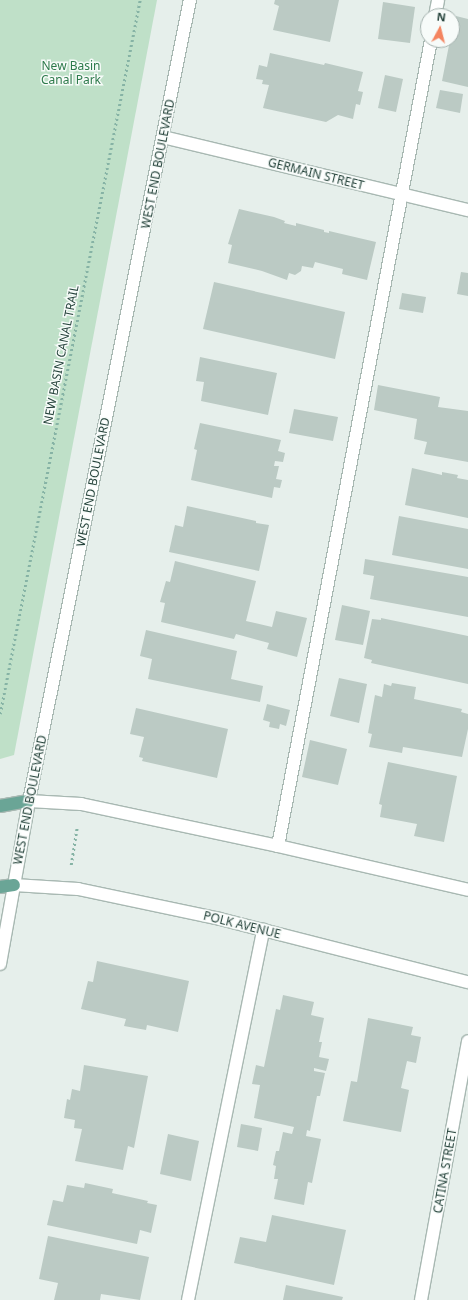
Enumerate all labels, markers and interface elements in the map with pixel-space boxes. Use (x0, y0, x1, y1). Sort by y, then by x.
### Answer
north arrow (420, 8, 460, 48)
text: N (436, 9, 447, 25)
park label: New Basin Canal Park (41, 59, 101, 87)
street label: WEST END BOULEVARD (138, 98, 178, 230)
street label: GERMAIN STREET (266, 155, 366, 193)
street label: NEW BASIN CANAL TRAIL (40, 284, 82, 426)
street label: WEST END BOULEVARD (73, 416, 113, 548)
street label: WEST END BOULEVARD (10, 734, 50, 866)
street label: POLK AVENUE (202, 908, 282, 942)
street label: CATINA STREET (430, 1128, 460, 1214)

